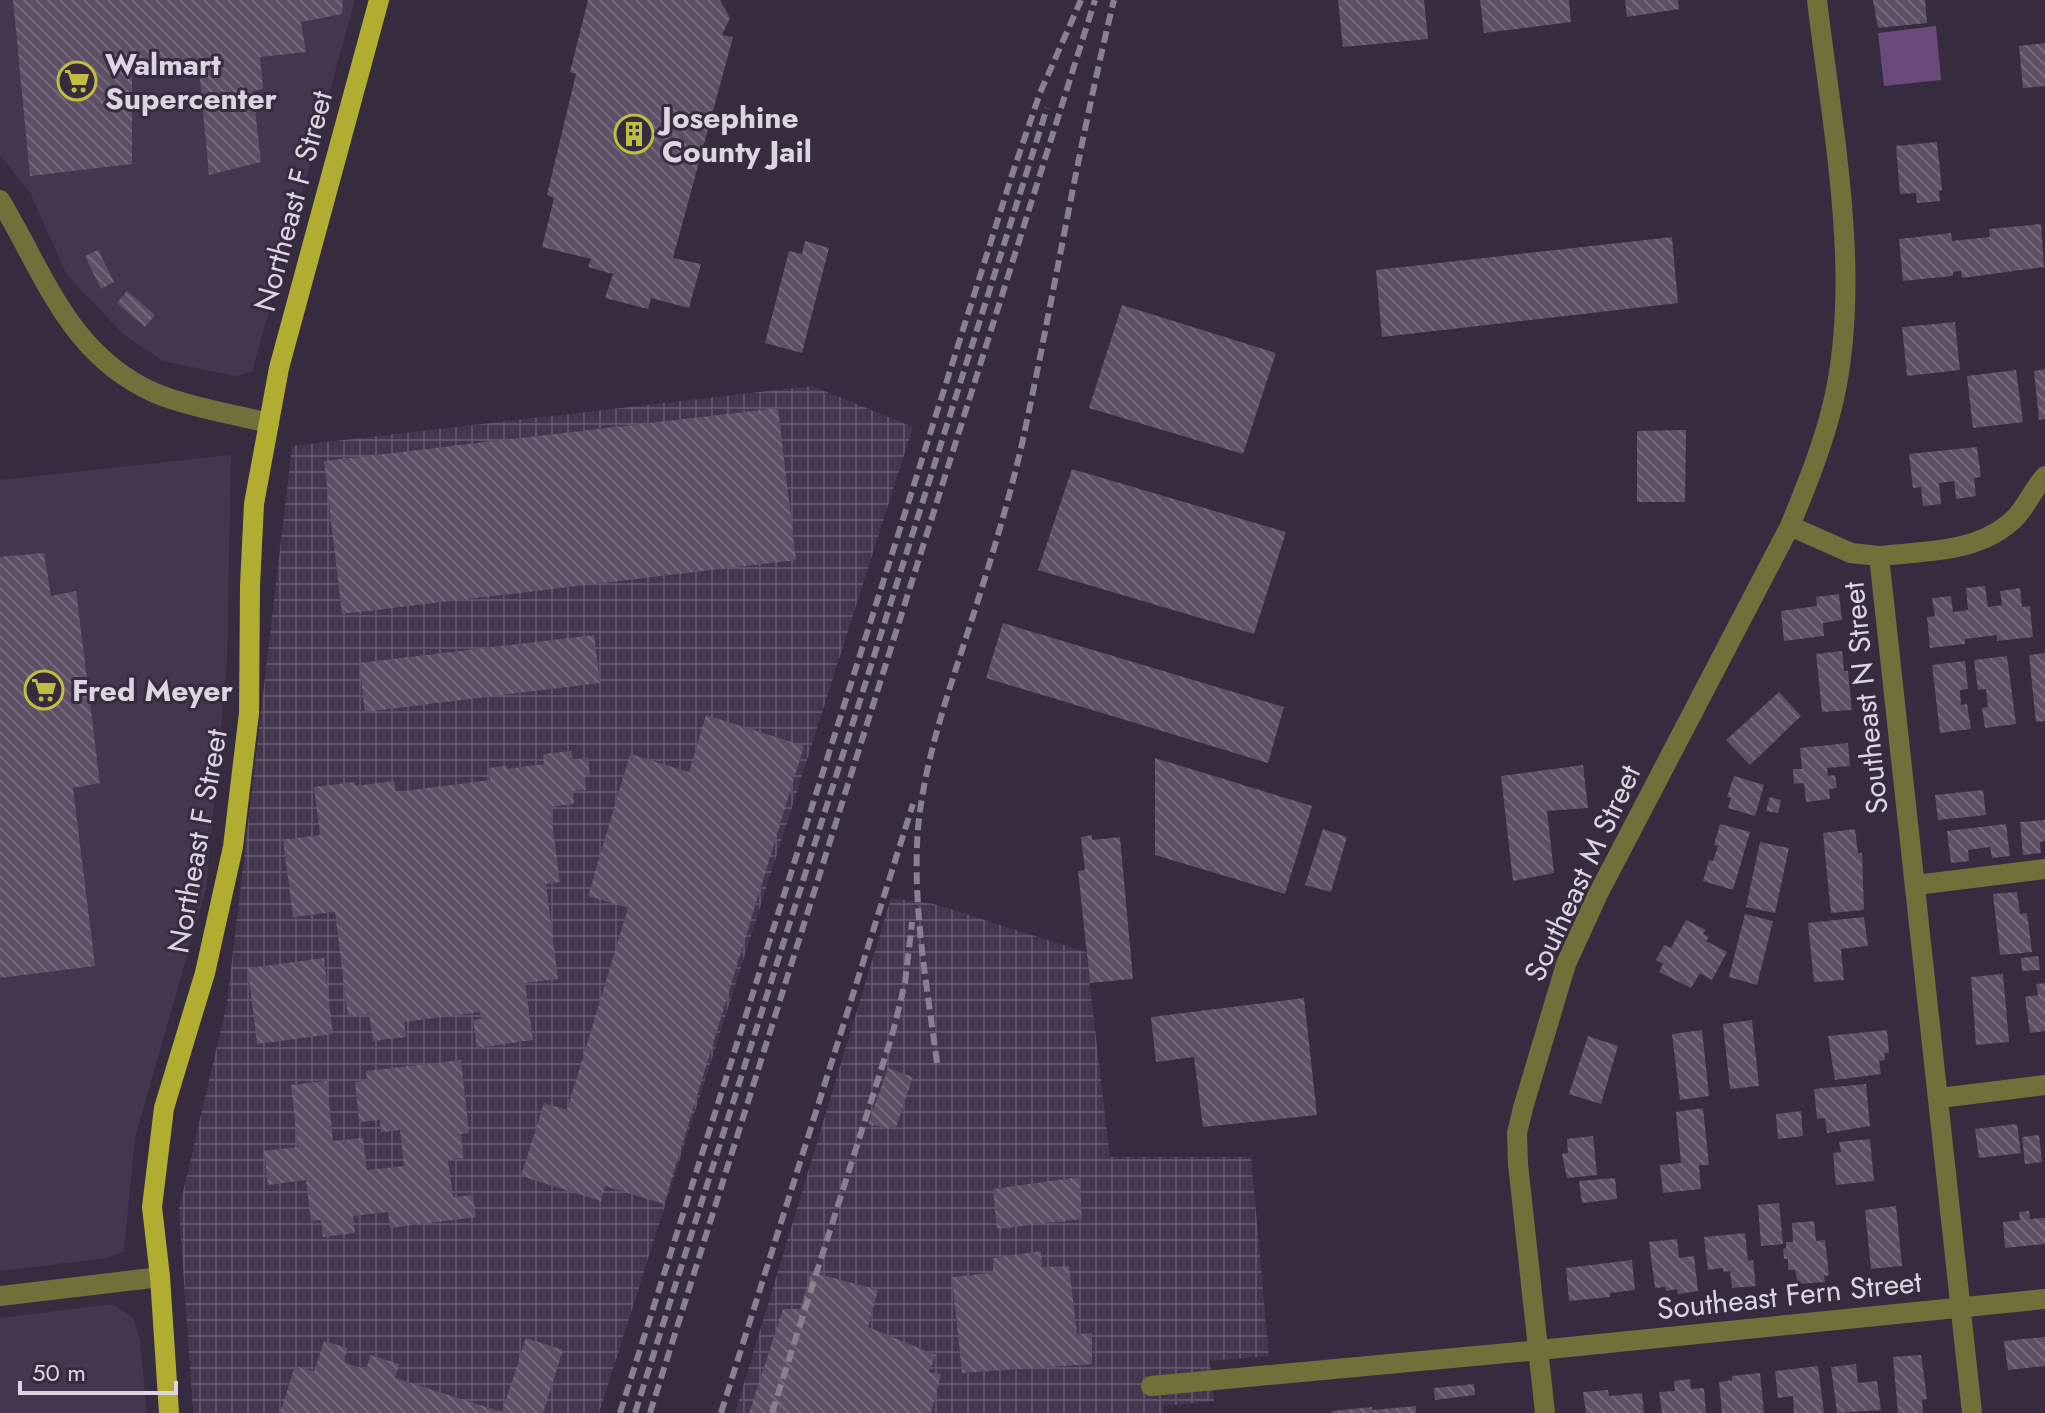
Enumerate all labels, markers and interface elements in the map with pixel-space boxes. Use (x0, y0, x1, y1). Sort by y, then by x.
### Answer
place label: Walmart Supercenter (105, 43, 278, 120)
supermarket icon: Walmart Supercenter (56, 60, 98, 102)
street label: Northeast F Street (243, 85, 343, 316)
place label: Josephine County Jail (657, 96, 812, 173)
building icon: Josephine County Jail (613, 113, 655, 155)
street label: Southeast N Street (1831, 579, 1899, 816)
supermarket icon: Fred Meyer (23, 669, 65, 711)
place label: Fred Meyer (72, 669, 233, 712)
street label: Northeast F Street (156, 725, 238, 956)
street label: Southeast M Street (1513, 757, 1651, 988)
street label: Southeast Fern Street (1655, 1260, 1924, 1330)
scale bar (20, 1345, 176, 1395)
text: 50 m (32, 1355, 86, 1390)

